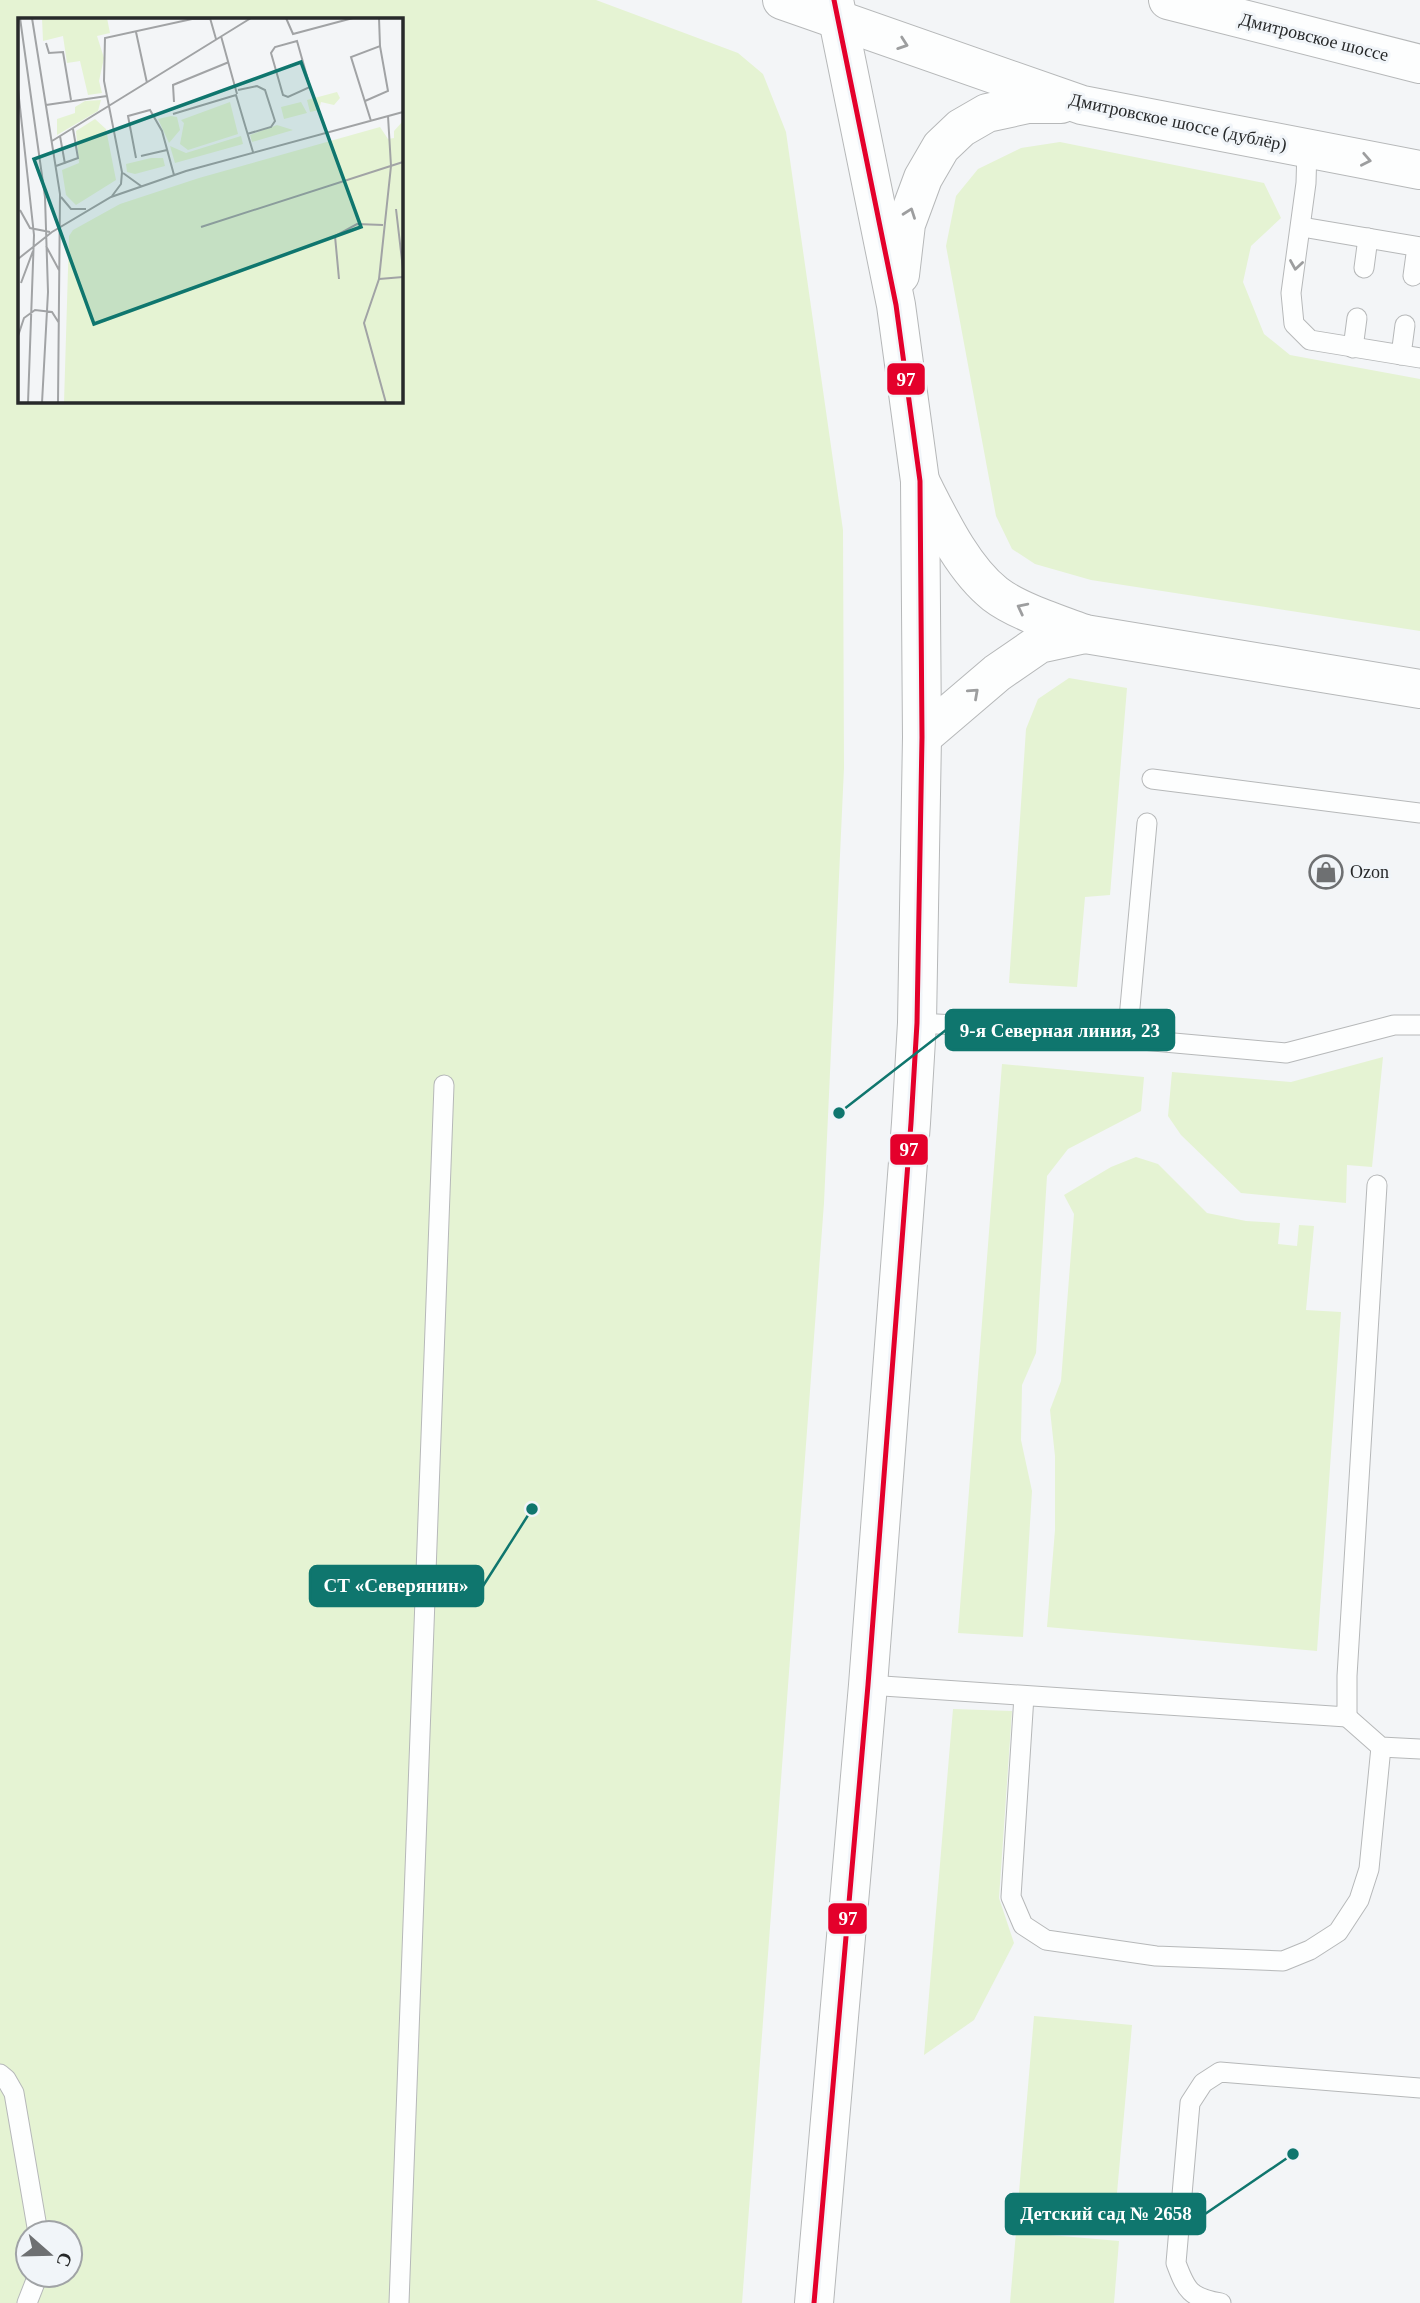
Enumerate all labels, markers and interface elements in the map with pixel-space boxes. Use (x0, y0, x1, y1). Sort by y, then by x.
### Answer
street label: Дмитровское шоссе (1237, 9, 1391, 65)
inset map (18, 18, 402, 402)
one-way arrow (896, 36, 909, 50)
street label: Дмитровское шоссе (дублёр) (1067, 89, 1289, 156)
one-way arrow (1360, 152, 1372, 167)
one-way arrow (902, 208, 916, 220)
one-way arrow (1289, 259, 1304, 271)
line badge: 97 (886, 362, 926, 396)
text: 97 (897, 369, 916, 390)
one-way arrow (1016, 602, 1029, 616)
one-way arrow (966, 689, 979, 701)
shop icon: Ozon (1307, 853, 1345, 891)
place label: Ozon (1350, 862, 1389, 882)
callout: 9-я Северная линия, 23 (946, 1010, 1174, 1050)
text: 9-я Северная линия, 23 (960, 1020, 1160, 1041)
line badge: 97 (889, 1133, 929, 1166)
text: 97 (900, 1139, 919, 1160)
callout: СТ «Северянин» (310, 1566, 483, 1606)
text: СТ «Северянин» (324, 1575, 468, 1596)
line badge: 97 (827, 1902, 868, 1935)
text: 97 (839, 1908, 858, 1929)
callout: Детский сад № 2658 (1006, 2194, 1205, 2234)
text: Детский сад № 2658 (1020, 2203, 1192, 2224)
north arrow (14, 2219, 84, 2289)
text: С (52, 2250, 77, 2270)

